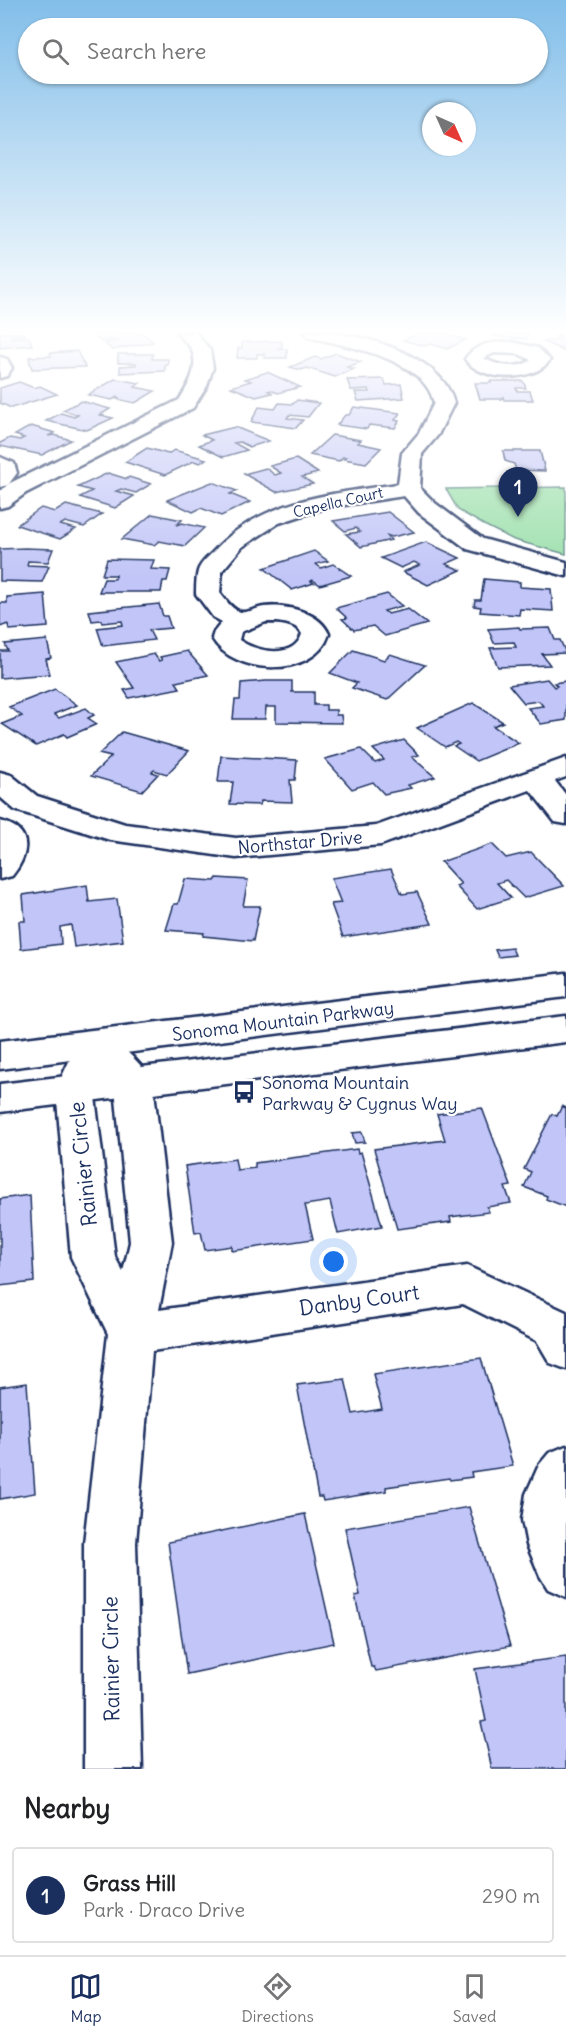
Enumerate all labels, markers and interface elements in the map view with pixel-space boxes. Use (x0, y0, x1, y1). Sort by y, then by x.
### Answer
search box (18, 18, 548, 84)
icon: search (39, 35, 72, 68)
text: Search here (87, 37, 206, 65)
north arrow (422, 102, 476, 156)
pin: 1 (498, 468, 538, 517)
street label: Capella Court (291, 482, 385, 522)
street label: Northstar Drive (237, 825, 363, 859)
street label: Sonoma Mountain Parkway (171, 996, 395, 1046)
place label: Sonoma Mountain Parkway & Cygnus Way (262, 1071, 457, 1115)
bus stop icon: Sonoma Mountain Parkway & Cygnus Way (231, 1079, 257, 1105)
street label: Rainier Circle (63, 1100, 103, 1228)
your location (319, 1247, 348, 1276)
street label: Danby Court (297, 1278, 421, 1322)
street label: Rainier Circle (96, 1596, 126, 1722)
text: Nearby (24, 1792, 110, 1825)
text: Grass Hill (83, 1869, 176, 1897)
text: 1 (42, 1883, 49, 1908)
text: 290 m (482, 1883, 540, 1908)
text: Park · Draco Drive (83, 1897, 245, 1922)
tab: Map (69, 1970, 102, 2026)
tab: Directions (241, 1970, 314, 2026)
tab: Saved (453, 1970, 497, 2026)

